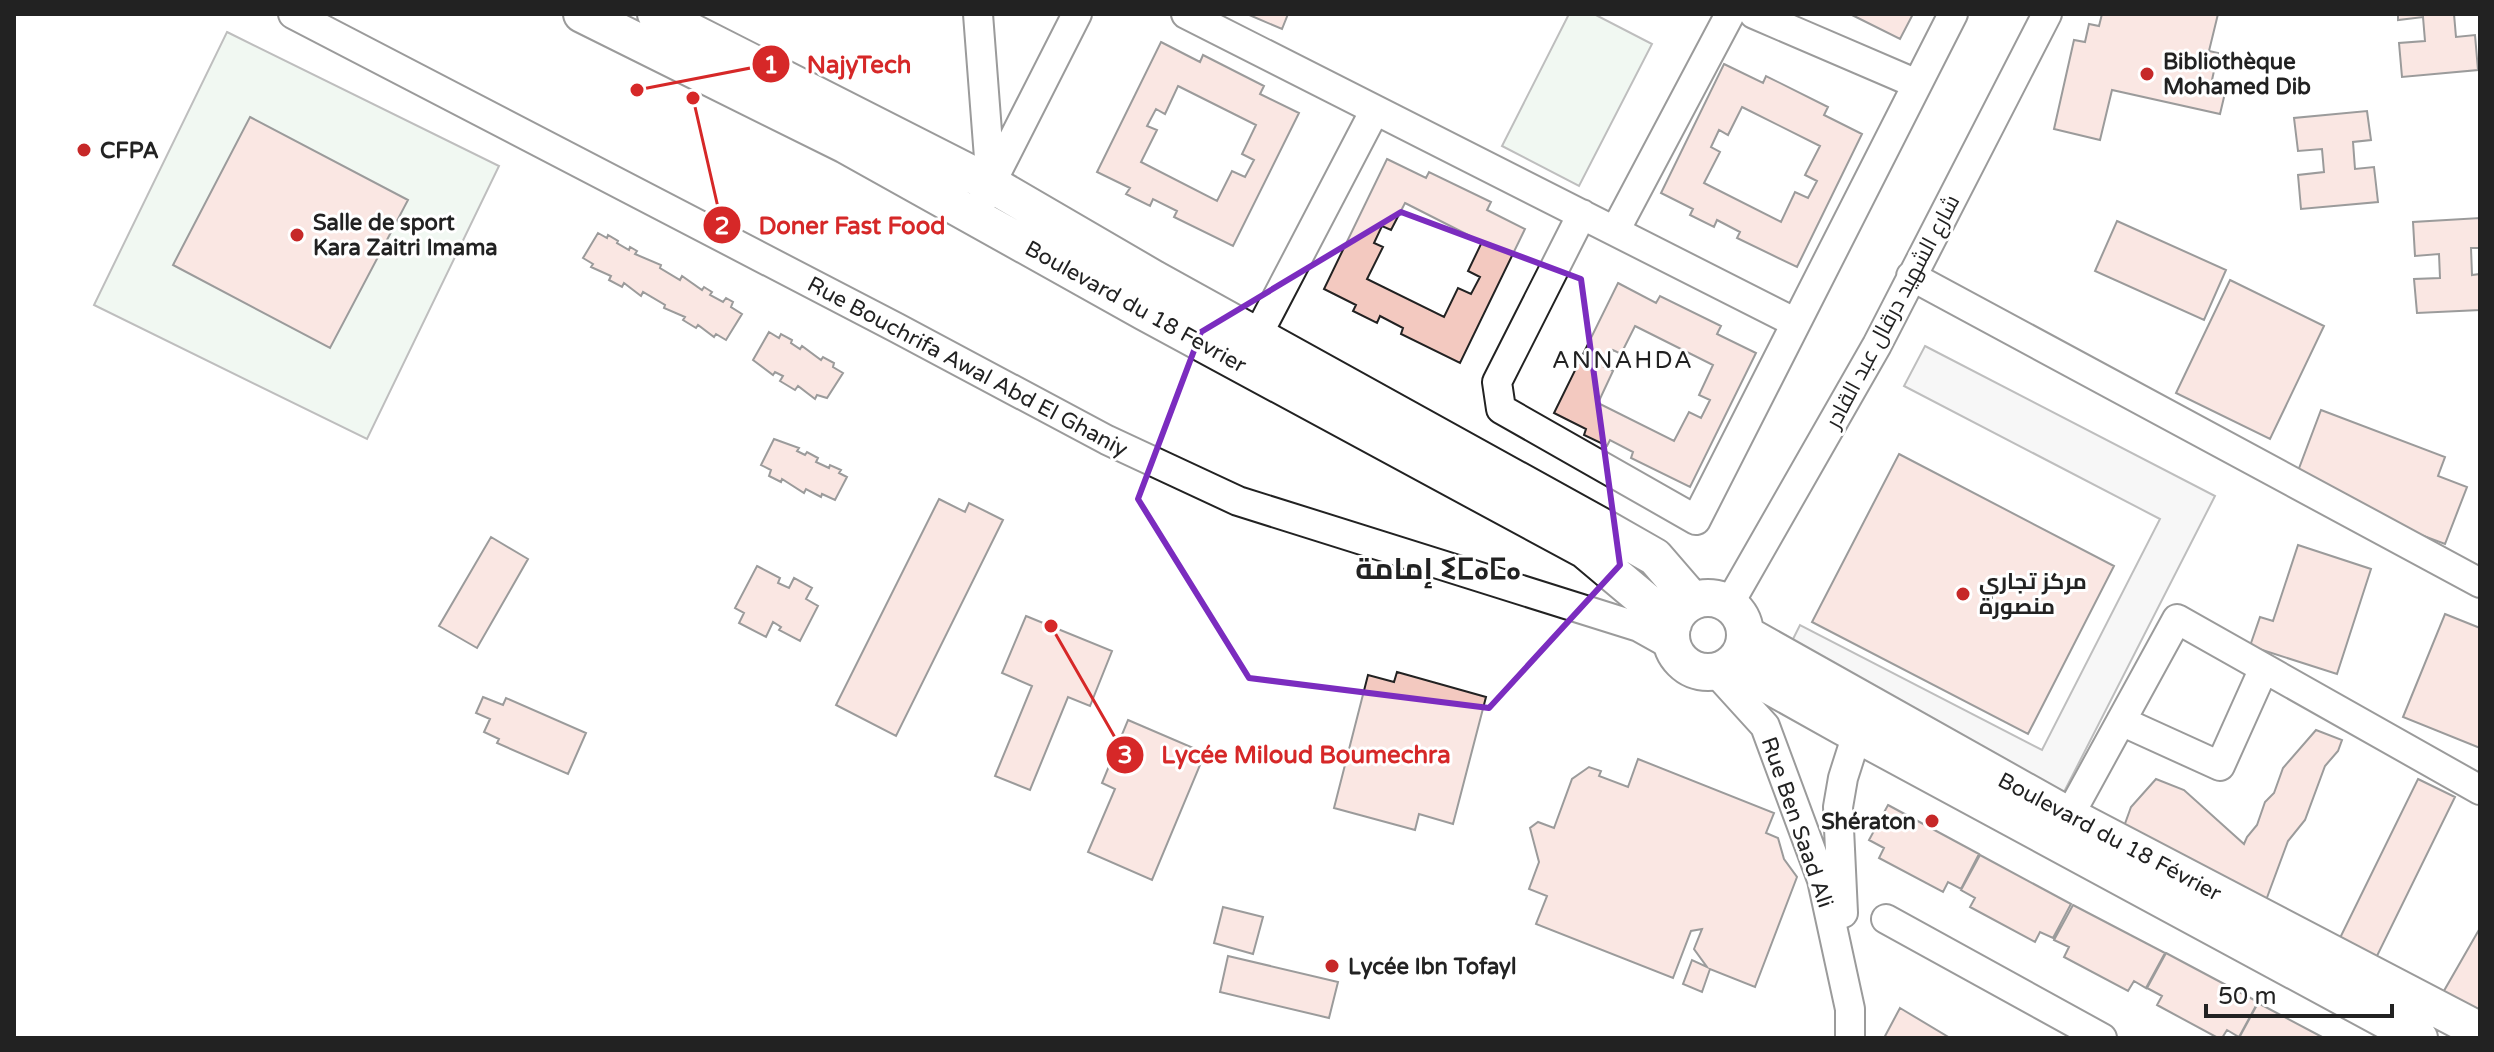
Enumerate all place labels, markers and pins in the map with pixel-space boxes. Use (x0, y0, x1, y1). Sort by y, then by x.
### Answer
callout: NajyTech (751, 40, 927, 88)
place label: Bibliothèque Mohamed Dib (2163, 49, 2311, 100)
marker: Bibliothèque Mohamed Dib (2138, 65, 2156, 83)
place label: CFPA (100, 138, 159, 164)
marker: CFPA (75, 141, 93, 159)
callout: Doner Fast Food (702, 201, 961, 249)
place label: Salle de sport Kara Zaitri Imama (313, 210, 498, 261)
marker: Salle de sport Kara Zaitri Imama (288, 226, 306, 244)
place label: مركز تجاري منصورة (1979, 569, 2087, 620)
marker: مركز تجاري منصورة (1954, 585, 1972, 603)
callout: Lycée Miloud Boumechra (1105, 731, 1467, 779)
place label: Shératon (1821, 809, 1916, 835)
marker: Shératon (1923, 812, 1941, 830)
place label: Lycée Ibn Tofayl (1348, 954, 1516, 980)
marker: Lycée Ibn Tofayl (1323, 957, 1341, 975)

